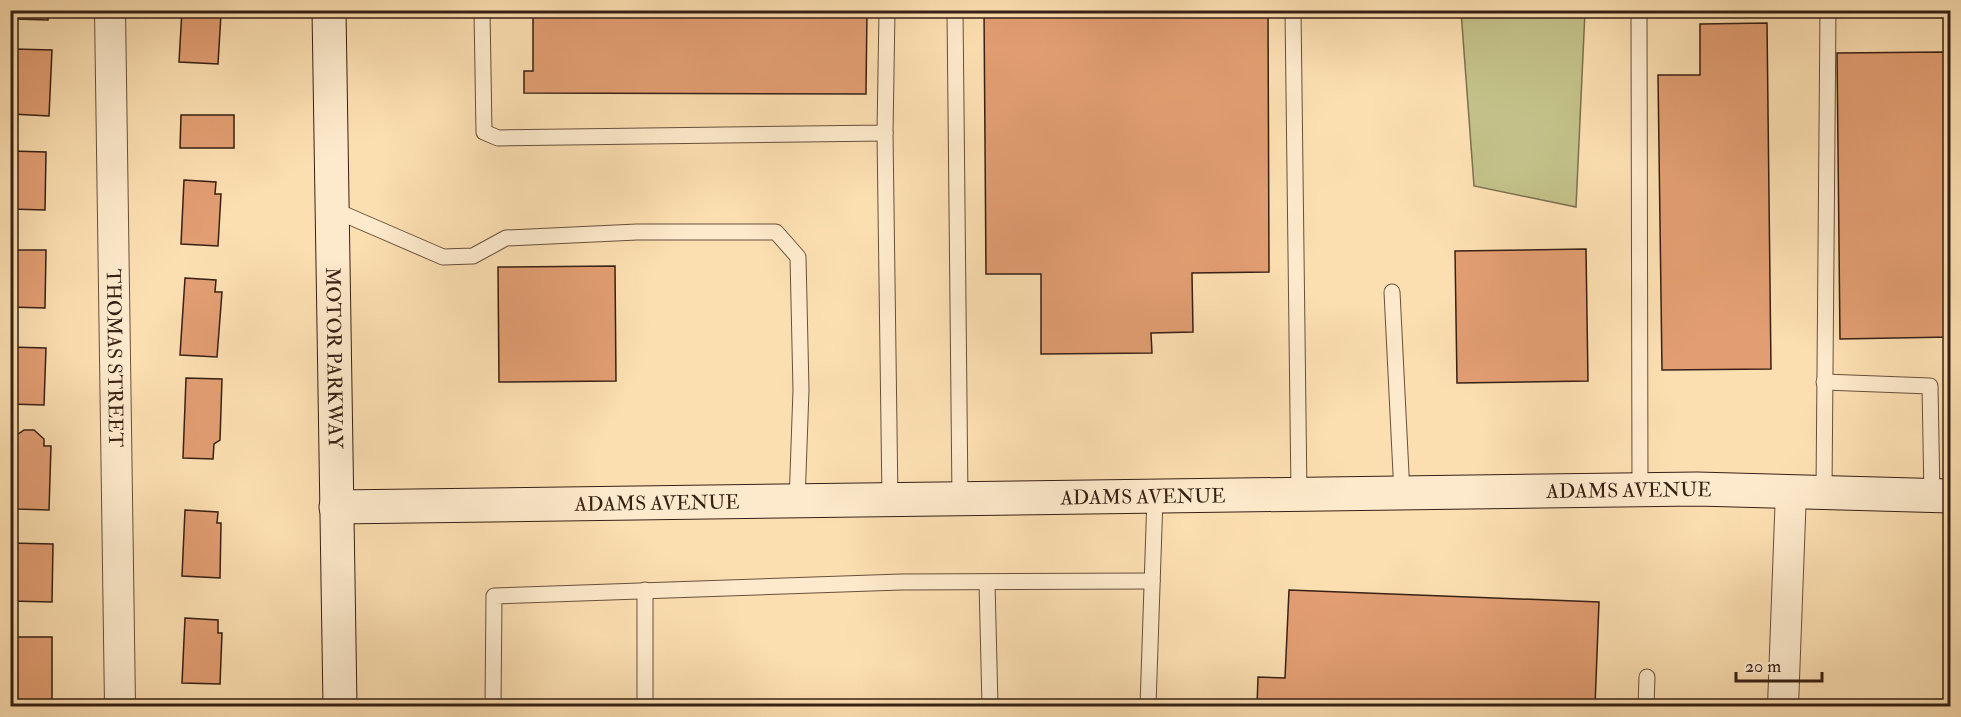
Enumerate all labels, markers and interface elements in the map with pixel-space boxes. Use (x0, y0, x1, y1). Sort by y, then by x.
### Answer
street label: MOTOR PARKWAY (321, 267, 348, 450)
street label: THOMAS STREET (101, 269, 129, 448)
street label: ADAMS AVENUE (1545, 476, 1712, 504)
street label: ADAMS AVENUE (1059, 483, 1226, 510)
street label: ADAMS AVENUE (573, 489, 740, 516)
scale bar (1736, 645, 1822, 683)
text: 20 m (1745, 655, 1781, 678)

